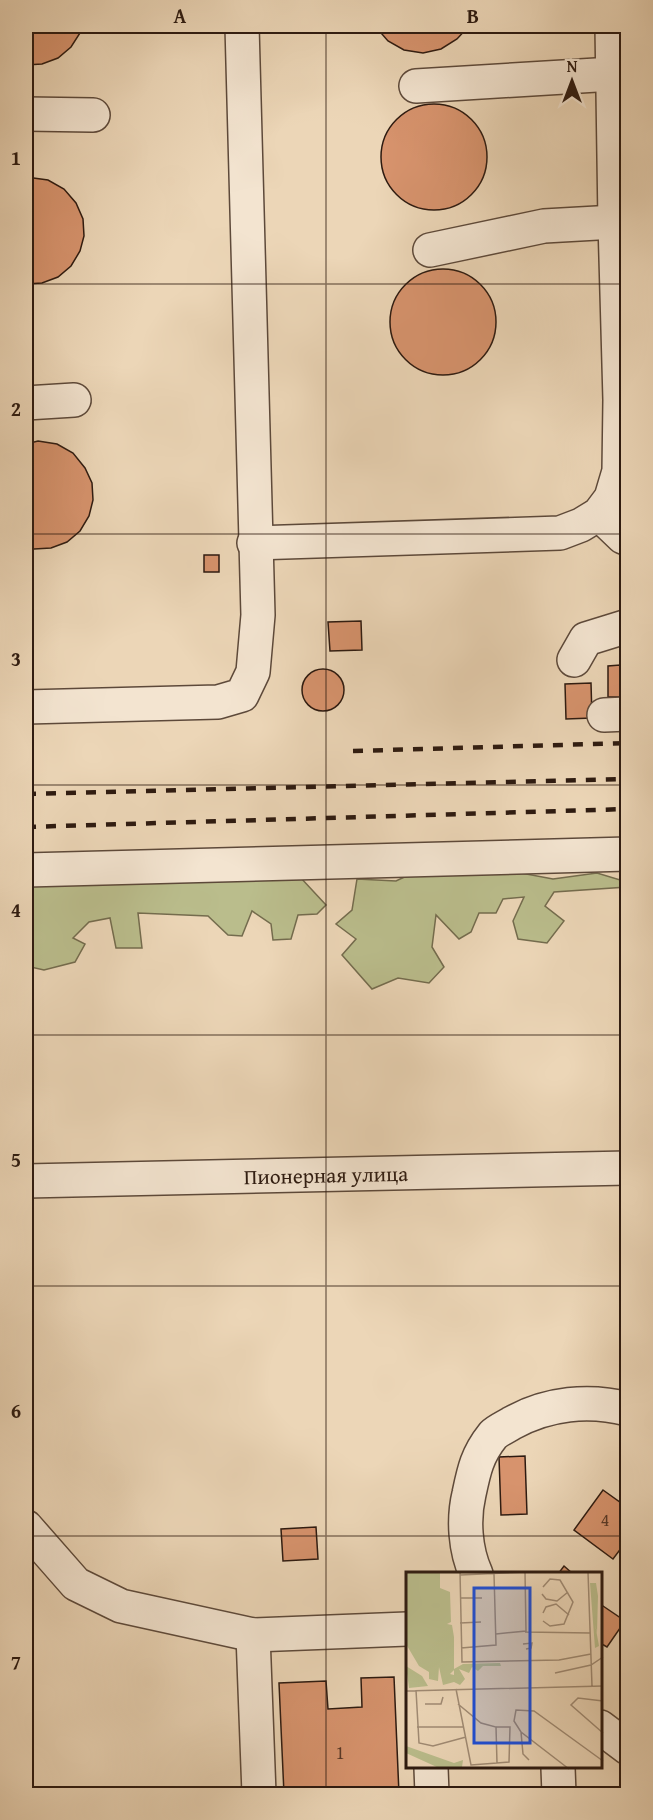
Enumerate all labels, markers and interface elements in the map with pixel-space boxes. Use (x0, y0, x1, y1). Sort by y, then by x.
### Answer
text: A (174, 1, 187, 30)
text: B (467, 1, 479, 30)
north arrow (542, 51, 602, 111)
text: N (567, 54, 578, 78)
text: 1 (11, 143, 21, 172)
text: 2 (11, 394, 21, 423)
text: 3 (11, 644, 21, 673)
text: 4 (11, 895, 21, 924)
text: 5 (11, 1145, 21, 1174)
street label: Пионерная улица (243, 1157, 408, 1192)
text: 6 (11, 1396, 21, 1425)
house number: 4 (601, 1506, 609, 1533)
inset map (406, 1572, 602, 1769)
text: 7 (11, 1647, 21, 1676)
house number: 1 (336, 1739, 344, 1766)

